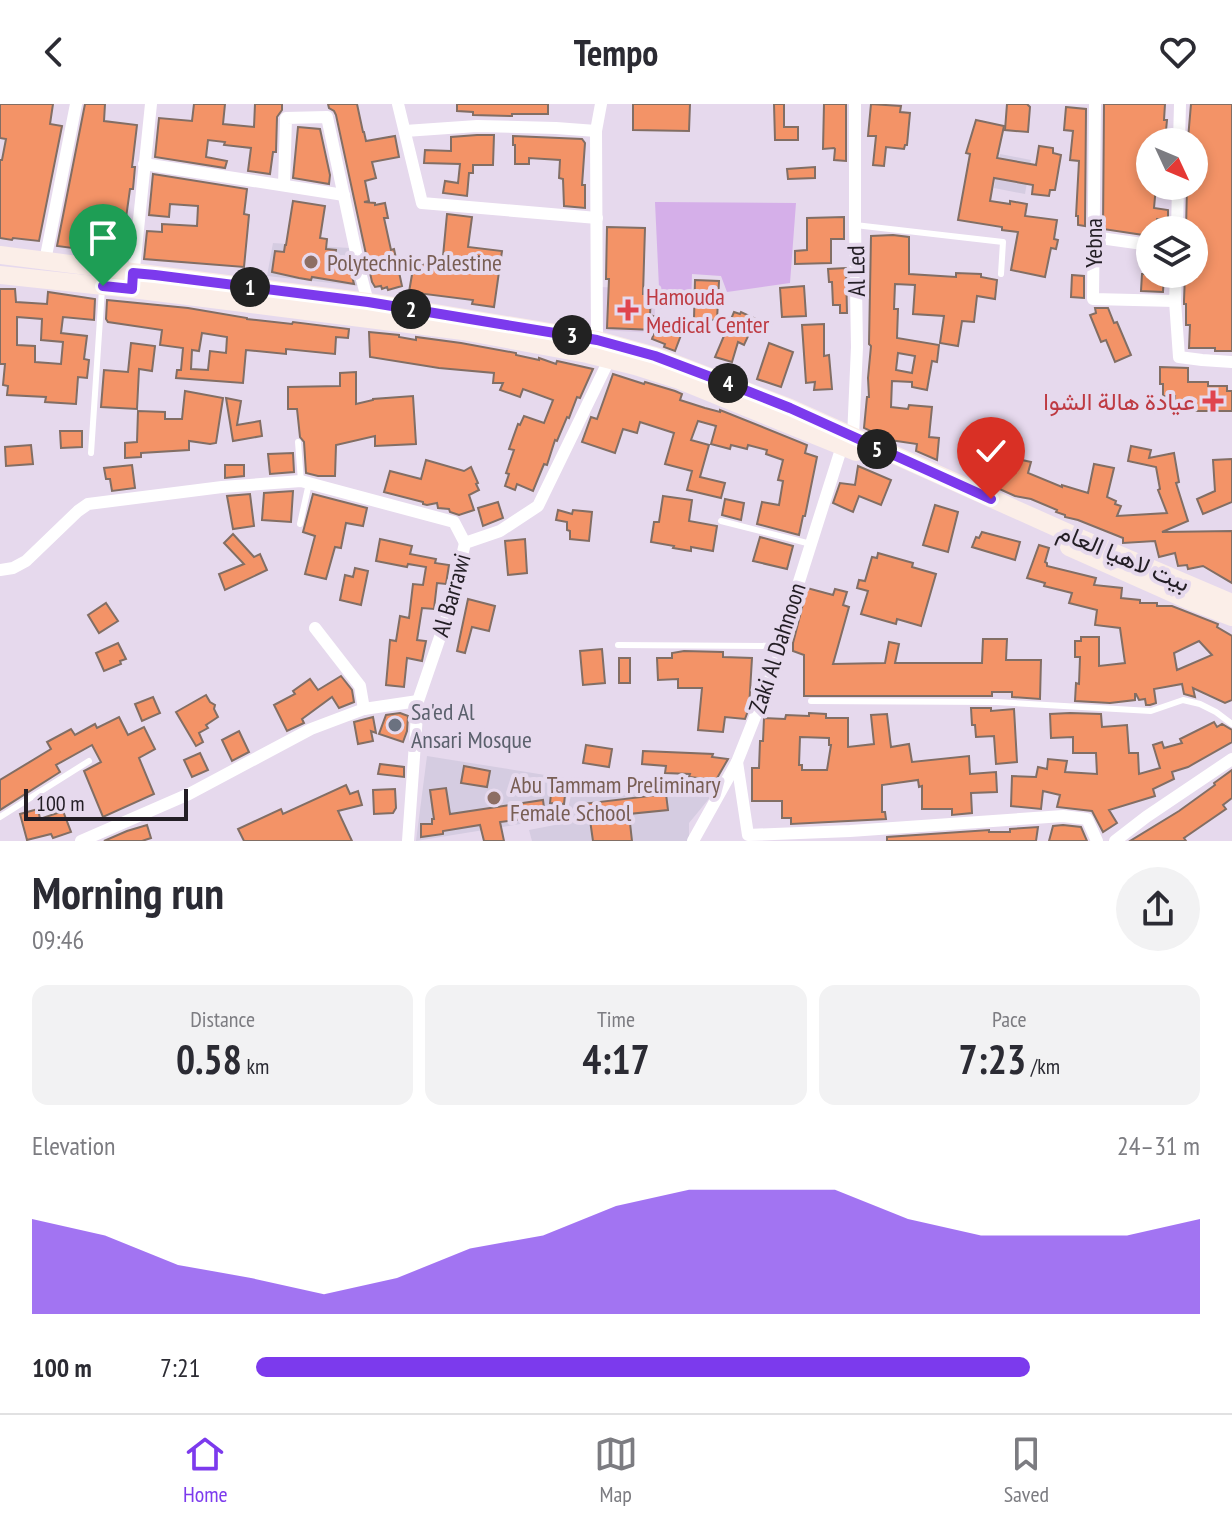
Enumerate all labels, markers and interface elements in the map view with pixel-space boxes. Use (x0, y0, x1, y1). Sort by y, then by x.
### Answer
text: Tempo (574, 29, 658, 76)
icon: back (32, 30, 76, 74)
icon: heart (1156, 30, 1200, 74)
north arrow (1136, 128, 1208, 200)
map controls (1136, 128, 1208, 288)
pin (69, 204, 137, 286)
icon: arrive (81, 216, 125, 260)
button: layers (1136, 216, 1208, 288)
street label: Yebna (1078, 218, 1109, 268)
street label: Al Led (840, 245, 872, 297)
place label: Polytechnic Palestine (327, 247, 502, 278)
marker: Polytechnic Palestine (302, 253, 320, 271)
pin: 1 (230, 267, 270, 307)
text: 1 (245, 273, 255, 301)
place label: Hamouda Medical Center (646, 281, 770, 340)
pin: 2 (391, 289, 431, 329)
text: 2 (406, 295, 416, 323)
marker: Hamouda Medical Center (617, 299, 639, 321)
pin: 3 (552, 315, 592, 355)
text: 3 (567, 321, 577, 349)
pin: 4 (708, 363, 748, 403)
text: 4 (723, 369, 733, 397)
place label: عيادة هالة الشوا (1043, 386, 1195, 417)
marker: عيادة هالة الشوا (1202, 390, 1224, 412)
pin (957, 417, 1025, 499)
pin: 5 (857, 429, 897, 469)
icon: check (969, 429, 1013, 473)
text: 5 (872, 435, 882, 463)
street label: بيت لاهيا العام (1053, 515, 1195, 600)
street label: Al Barrawi (424, 550, 478, 640)
street label: Zaki Al Dahnoon (741, 579, 813, 717)
place label: Sa'ed Al Ansari Mosque (411, 696, 532, 755)
marker: Sa'ed Al Ansari Mosque (386, 716, 404, 734)
place label: Abu Tammam Preliminary Female School (510, 769, 721, 828)
scale bar (24, 785, 188, 821)
text: 100 m (36, 789, 85, 817)
marker: Abu Tammam Preliminary Female School (485, 789, 503, 807)
text: Morning run (32, 864, 224, 921)
button: share (1116, 867, 1200, 951)
text: 09:46 (32, 923, 84, 956)
text: Distance (190, 1005, 255, 1033)
text: Time (597, 1005, 635, 1033)
text: Pace (992, 1005, 1027, 1033)
text: 0.58 (176, 1033, 242, 1085)
text: 4:17 (582, 1033, 650, 1085)
text: 7:23 (959, 1033, 1026, 1085)
text: km (242, 1052, 269, 1080)
text: /km (1026, 1052, 1060, 1080)
text: Elevation (32, 1129, 115, 1162)
text: 24–31 m (1117, 1129, 1200, 1162)
text: 100 m (32, 1351, 92, 1384)
text: 7:21 (160, 1351, 200, 1384)
tab: Home (183, 1432, 228, 1508)
tab: Map (594, 1432, 638, 1508)
tab: Saved (1004, 1432, 1049, 1508)

